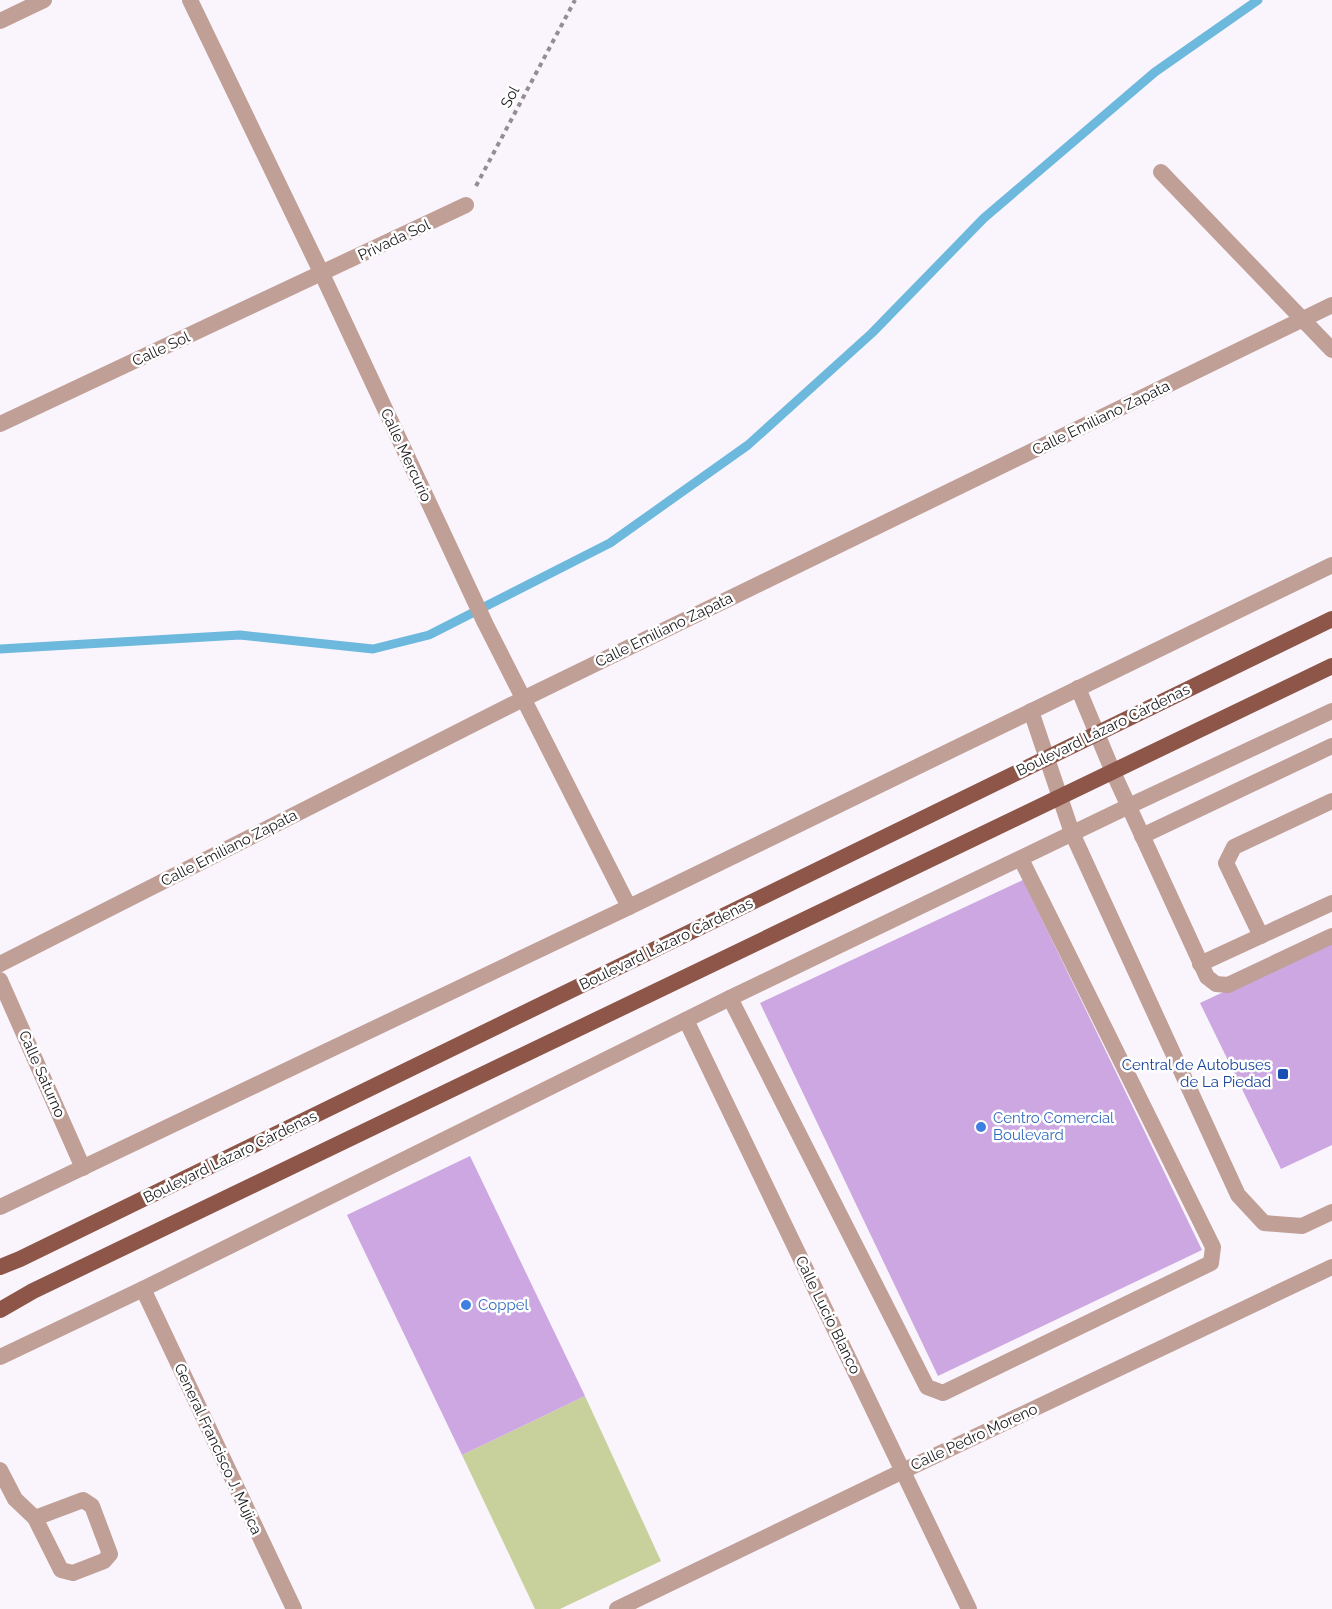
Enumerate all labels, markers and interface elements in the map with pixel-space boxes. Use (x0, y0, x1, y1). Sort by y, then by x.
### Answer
street label: Sol (497, 82, 524, 111)
street label: Privada Sol (355, 215, 434, 264)
street label: Calle Sol (129, 327, 193, 370)
street label: Calle Emiliano Zapata (1029, 377, 1173, 459)
street label: Calle Mercurio (377, 406, 435, 505)
street label: Calle Emiliano Zapata (592, 589, 736, 671)
street label: Boulevard Lázaro Cárdenas (1013, 680, 1193, 780)
street label: Calle Emiliano Zapata (158, 806, 300, 890)
street label: Boulevard Lázaro Cárdenas (576, 894, 756, 994)
street label: Calle Saturno (15, 1028, 69, 1120)
place label: Central de Autobuses de La Piedad (1122, 1056, 1271, 1091)
marker: Central de Autobuses de La Piedad (1276, 1067, 1290, 1081)
street label: Boulevard Lázaro Cárdenas (140, 1107, 320, 1207)
place label: Centro Comercial Boulevard (993, 1109, 1115, 1144)
marker: Centro Comercial Boulevard (974, 1120, 988, 1134)
street label: Calle Lucio Blanco (792, 1253, 864, 1377)
place label: Coppel (478, 1296, 530, 1314)
marker: Coppel (459, 1298, 473, 1312)
street label: General Francisco J. Mujica (170, 1361, 266, 1537)
street label: Calle Pedro Moreno (908, 1400, 1040, 1474)

